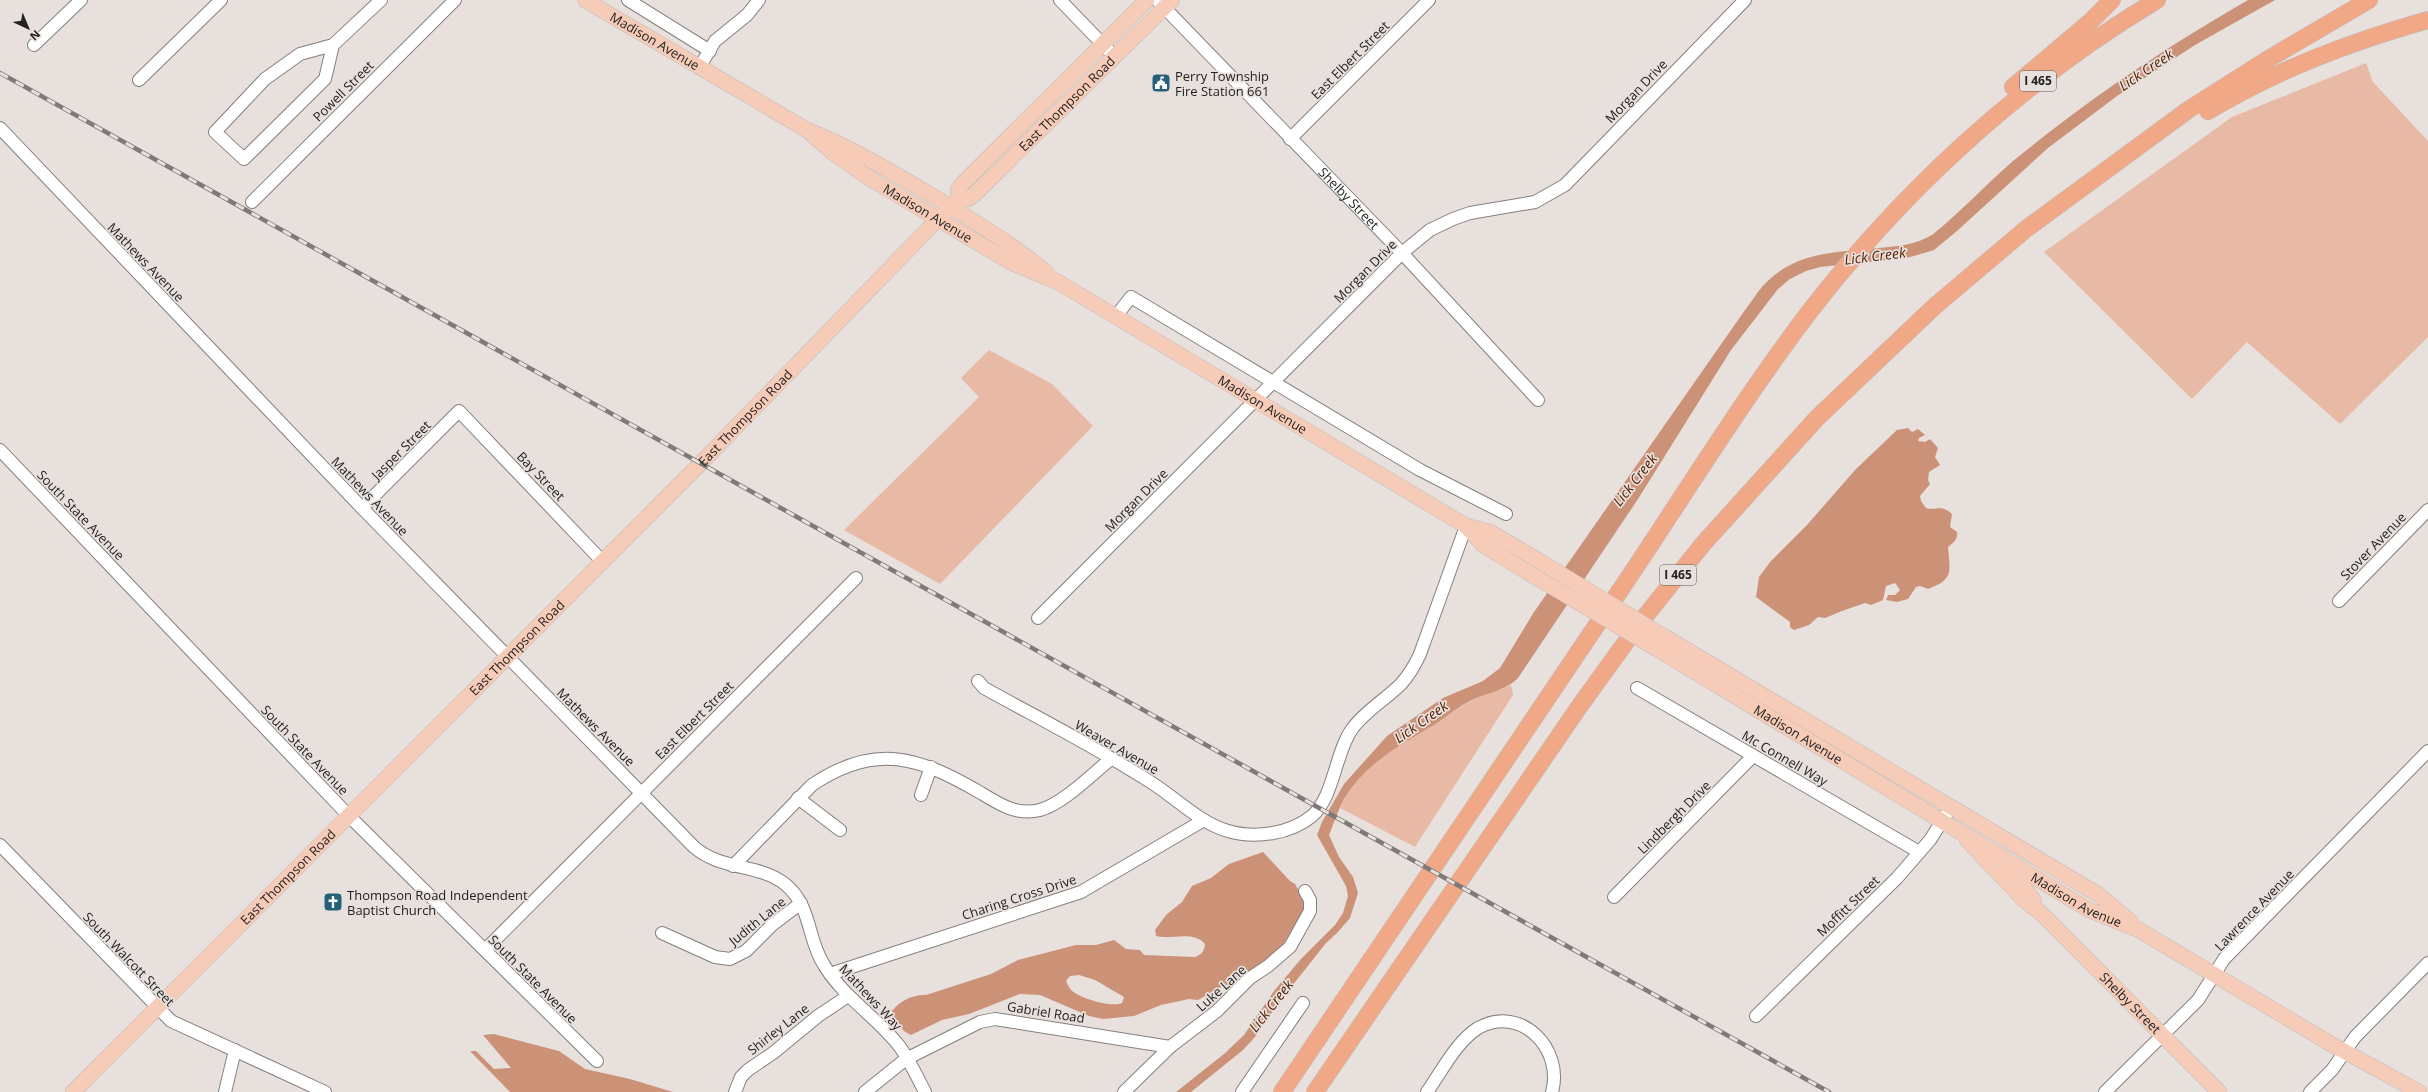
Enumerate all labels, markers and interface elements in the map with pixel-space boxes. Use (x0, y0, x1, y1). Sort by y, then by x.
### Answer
north arrow (8, 8, 48, 48)
street label: Madison Avenue (607, 8, 703, 74)
street label: East Elbert Street (1307, 17, 1393, 103)
text: N (27, 27, 44, 44)
water label: Lick Creek (2115, 44, 2178, 95)
street label: East Thompson Road (1015, 52, 1119, 155)
street label: Morgan Drive (1601, 55, 1671, 127)
street label: Powell Street (309, 56, 378, 125)
place label: Perry Township Fire Station 661 (1175, 67, 1269, 100)
road number: I 465 (2020, 71, 2056, 91)
public building icon: Perry Township Fire Station 661 (1150, 72, 1172, 94)
street label: Shelby Street (1315, 163, 1384, 234)
street label: Madison Avenue (880, 179, 976, 247)
street label: Mathews Avenue (103, 218, 189, 306)
street label: Morgan Drive (1330, 236, 1400, 306)
water label: Lick Creek (1843, 242, 1908, 269)
street label: East Thompson Road (694, 365, 796, 470)
street label: Madison Avenue (1215, 371, 1310, 438)
street label: Jasper Street (366, 416, 435, 485)
street label: Bay Street (513, 448, 569, 505)
water label: Lick Creek (1608, 449, 1662, 510)
street label: Mathews Avenue (327, 452, 413, 540)
street label: Morgan Drive (1101, 465, 1171, 535)
street label: South State Avenue (33, 466, 129, 564)
street label: Stover Avenue (2336, 508, 2410, 584)
road number: I 465 (1660, 565, 1696, 585)
street label: East Thompson Road (465, 596, 568, 699)
street label: East Elbert Street (651, 677, 737, 763)
street label: Mathews Avenue (553, 684, 639, 770)
water label: Lick Creek (1390, 695, 1452, 747)
street label: South State Avenue (257, 701, 353, 799)
street label: Madison Avenue (1750, 701, 1846, 768)
street label: Weaver Avenue (1072, 716, 1162, 778)
street label: Mc Connell Way (1739, 726, 1832, 790)
street label: Lindbergh Drive (1633, 776, 1715, 858)
street label: East Thompson Road (236, 825, 339, 929)
street label: Lawrence Avenue (2210, 865, 2298, 955)
street label: Madison Avenue (2028, 868, 2125, 931)
street label: Charing Cross Drive (959, 870, 1079, 924)
street label: Moffitt Street (1813, 871, 1883, 940)
place label: Thompson Road Independent Baptist Church (347, 886, 528, 919)
church icon: Thompson Road Independent Baptist Church (322, 891, 344, 913)
street label: Judith Lane (723, 893, 789, 951)
street label: South Walcott Street (79, 908, 179, 1010)
street label: South State Avenue (485, 931, 581, 1027)
street label: Mathews Way (836, 960, 907, 1034)
street label: Luke Lane (1192, 961, 1250, 1015)
street label: Shelby Street (2096, 968, 2165, 1038)
water label: Lick Creek (1244, 975, 1298, 1036)
street label: Gabriel Road (1006, 997, 1086, 1027)
street label: Shirley Lane (744, 999, 812, 1059)

